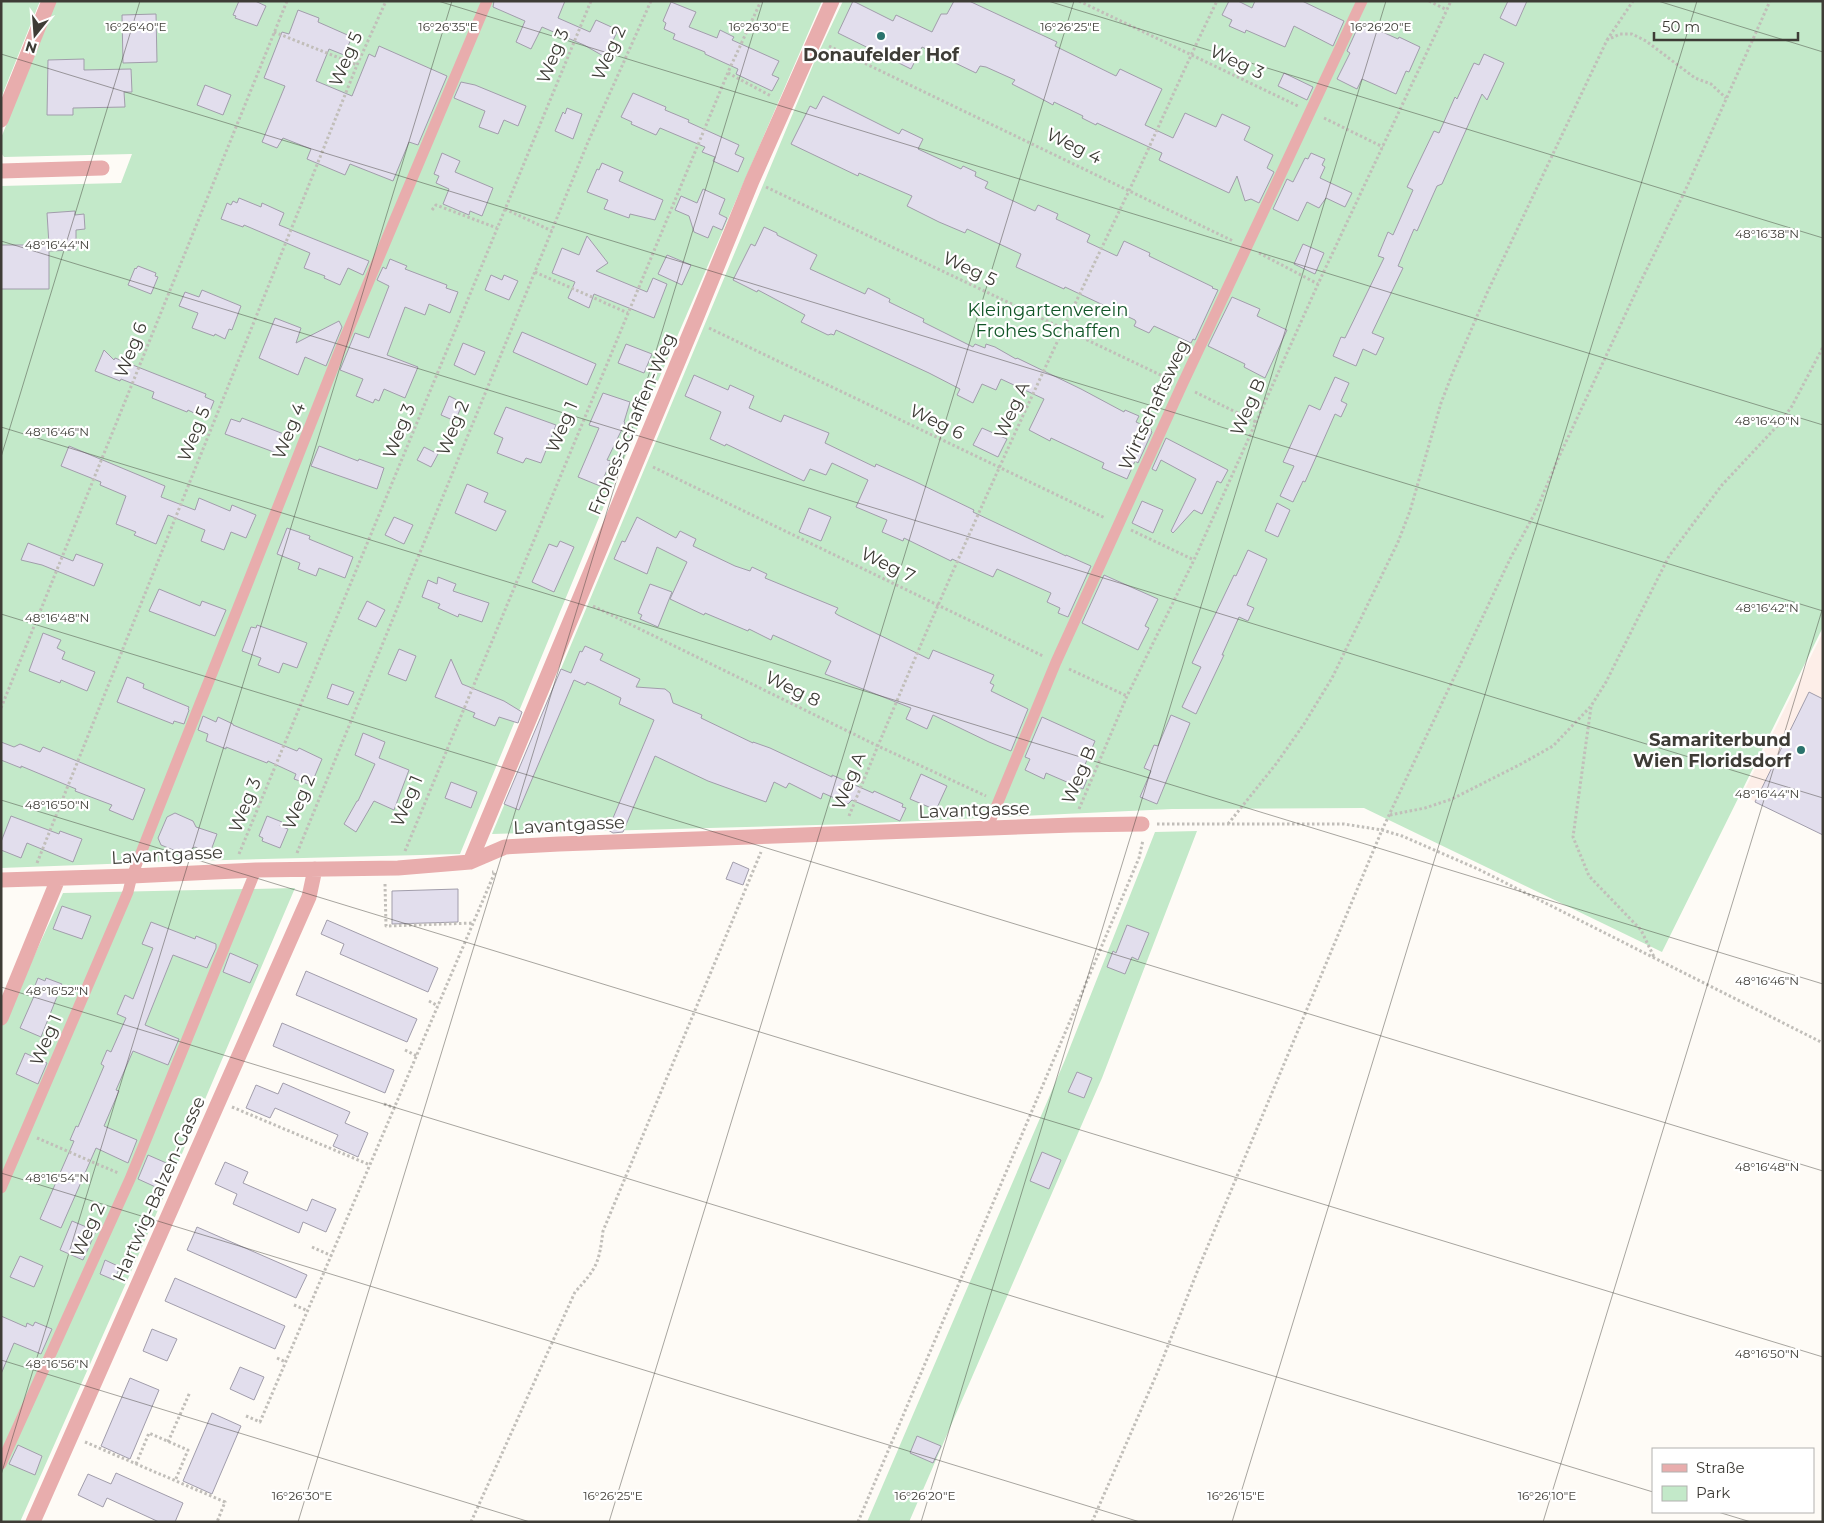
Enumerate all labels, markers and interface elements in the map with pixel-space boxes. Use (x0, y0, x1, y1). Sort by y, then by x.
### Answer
north arrow (10, 10, 60, 60)
scale bar (1654, 10, 1798, 42)
text: 50 m (1662, 17, 1700, 36)
text: 16°26'40"E (105, 19, 167, 34)
text: 16°26'35"E (418, 19, 478, 34)
text: 16°26'30"E (729, 19, 789, 34)
text: 16°26'25"E (1040, 19, 1100, 34)
text: 16°26'20"E (1351, 19, 1411, 34)
street label: Weg 2 (587, 22, 631, 84)
street label: Weg 3 (532, 25, 574, 87)
street label: Weg 5 (325, 28, 367, 90)
marker: Donaufelder Hof (875, 30, 887, 42)
text: N (23, 37, 39, 58)
street label: Weg 3 (1206, 40, 1268, 84)
place label: Donaufelder Hof (803, 44, 960, 66)
street label: Weg 4 (1043, 123, 1105, 169)
text: 48°16'38"N (1735, 226, 1799, 241)
text: 48°16'44"N (25, 237, 89, 252)
street label: Weg 5 (939, 247, 1001, 291)
park label: Kleingartenverein Frohes Schaffen (967, 299, 1129, 342)
street label: Weg 6 (110, 319, 152, 381)
street label: Frohes-Schaffen-Weg (584, 330, 680, 518)
street label: Wirtschaftsweg (1114, 336, 1194, 474)
street label: Weg B (1226, 375, 1270, 439)
street label: Weg A (990, 378, 1034, 442)
street label: Weg 2 (432, 397, 474, 459)
street label: Weg 1 (541, 398, 583, 456)
street label: Weg 6 (906, 399, 968, 445)
street label: Weg 4 (268, 400, 310, 462)
street label: Weg 3 (378, 400, 420, 462)
street label: Weg 5 (173, 403, 215, 465)
text: 48°16'40"N (1735, 413, 1799, 428)
text: 48°16'46"N (25, 424, 89, 439)
street label: Weg 7 (857, 543, 919, 587)
text: 48°16'42"N (1735, 600, 1799, 615)
text: 48°16'48"N (25, 610, 89, 625)
street label: Weg 8 (762, 666, 824, 712)
place label: Samariterbund Wien Floridsdorf (1633, 729, 1792, 772)
street label: Weg B (1057, 743, 1101, 807)
marker: Samariterbund Wien Floridsdorf (1795, 744, 1807, 756)
street label: Weg A (828, 749, 870, 813)
street label: Weg 2 (278, 771, 320, 833)
street label: Weg 1 (386, 772, 428, 830)
street label: Weg 3 (224, 774, 266, 836)
text: 48°16'44"N (1735, 786, 1799, 801)
text: 48°16'50"N (25, 797, 89, 812)
street label: Lavantgasse (918, 797, 1030, 823)
street label: Lavantgasse (513, 811, 625, 839)
street label: Lavantgasse (111, 841, 223, 869)
text: 48°16'46"N (1735, 973, 1799, 988)
text: 48°16'52"N (25, 983, 89, 998)
street label: Weg 1 (25, 1011, 67, 1069)
street label: Hartwig-Balzen-Gasse (108, 1093, 210, 1285)
text: 48°16'48"N (1735, 1159, 1799, 1174)
text: 48°16'54"N (25, 1170, 89, 1185)
street label: Weg 2 (66, 1199, 110, 1261)
text: 48°16'50"N (1735, 1346, 1799, 1361)
text: 48°16'56"N (25, 1356, 89, 1371)
legend (1652, 1448, 1814, 1513)
text: Straße (1696, 1458, 1745, 1477)
text: Park (1696, 1483, 1730, 1502)
text: 16°26'30"E (272, 1488, 332, 1503)
text: 16°26'25"E (583, 1488, 643, 1503)
text: 16°26'20"E (895, 1488, 955, 1503)
text: 16°26'15"E (1207, 1488, 1265, 1503)
text: 16°26'10"E (1518, 1488, 1576, 1503)

